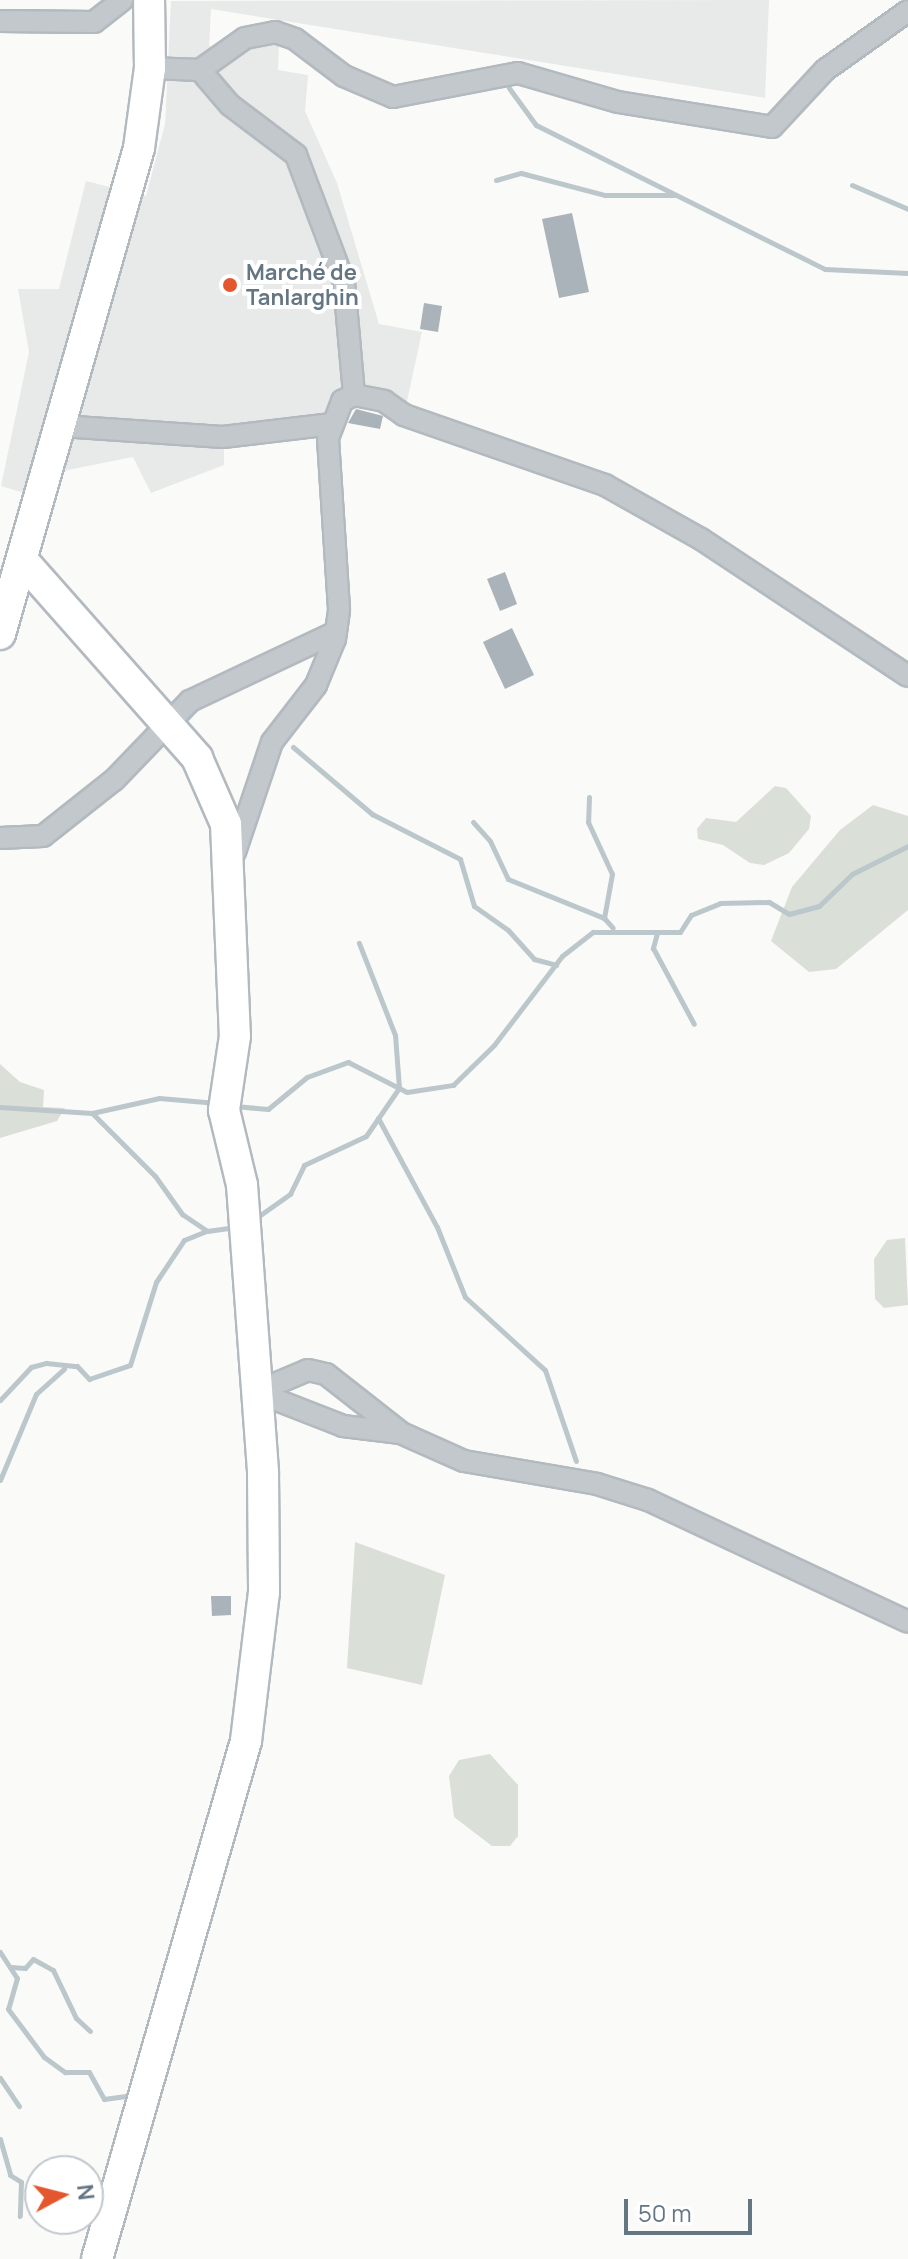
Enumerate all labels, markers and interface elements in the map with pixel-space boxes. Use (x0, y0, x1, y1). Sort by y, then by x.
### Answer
place label: Marché de Tanlarghin (246, 259, 359, 310)
marker: Marché de Tanlarghin (221, 276, 239, 294)
north arrow (24, 2155, 104, 2235)
text: N (70, 2183, 102, 2202)
scale bar (628, 2183, 756, 2233)
text: 50 m (638, 2196, 692, 2229)

